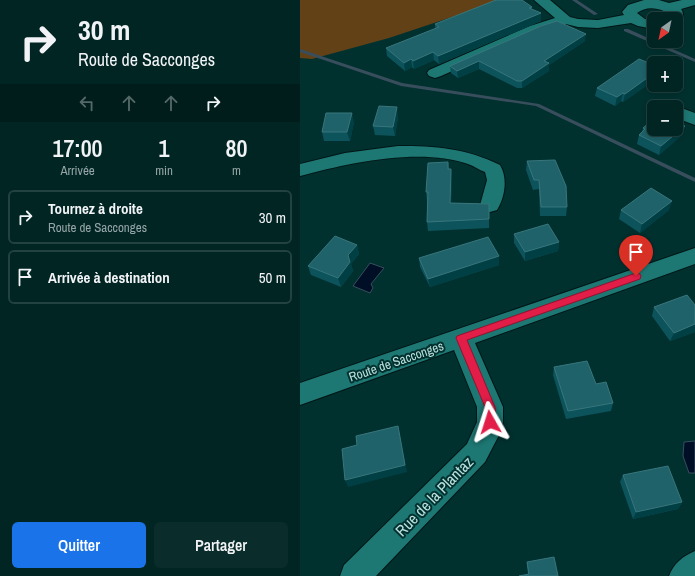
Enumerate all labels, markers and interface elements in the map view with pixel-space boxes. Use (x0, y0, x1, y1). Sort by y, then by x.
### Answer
text: 30 m (78, 11, 130, 49)
north arrow (647, 12, 683, 48)
map controls (647, 12, 683, 136)
icon: right (12, 16, 64, 68)
text: Route de Sacconges (78, 47, 215, 72)
button: + (647, 56, 683, 92)
icon: left (76, 92, 98, 114)
icon: ahead (118, 92, 140, 114)
icon: ahead (160, 92, 182, 114)
icon: right (202, 92, 224, 114)
button: − (647, 100, 683, 136)
text: 17:00 (53, 132, 103, 164)
text: 1 (159, 132, 169, 164)
text: 80 (225, 132, 247, 164)
text: Arrivée (60, 162, 95, 179)
text: min (155, 162, 173, 179)
text: m (232, 162, 241, 179)
text: Tournez à droite (48, 198, 143, 219)
icon: right (14, 206, 36, 228)
text: 30 m (259, 207, 286, 228)
text: Route de Sacconges (48, 219, 147, 236)
pin (619, 235, 653, 276)
icon: arrive (625, 241, 647, 263)
icon: arrive (14, 266, 36, 288)
text: Arrivée à destination (48, 267, 170, 288)
text: 50 m (259, 267, 286, 288)
street label: Route de Sacconges (347, 337, 446, 386)
position arrow (469, 401, 511, 443)
street label: Rue de la Plantaz (390, 451, 478, 541)
button: Quitter (12, 522, 146, 568)
button: Partager (154, 522, 288, 568)

